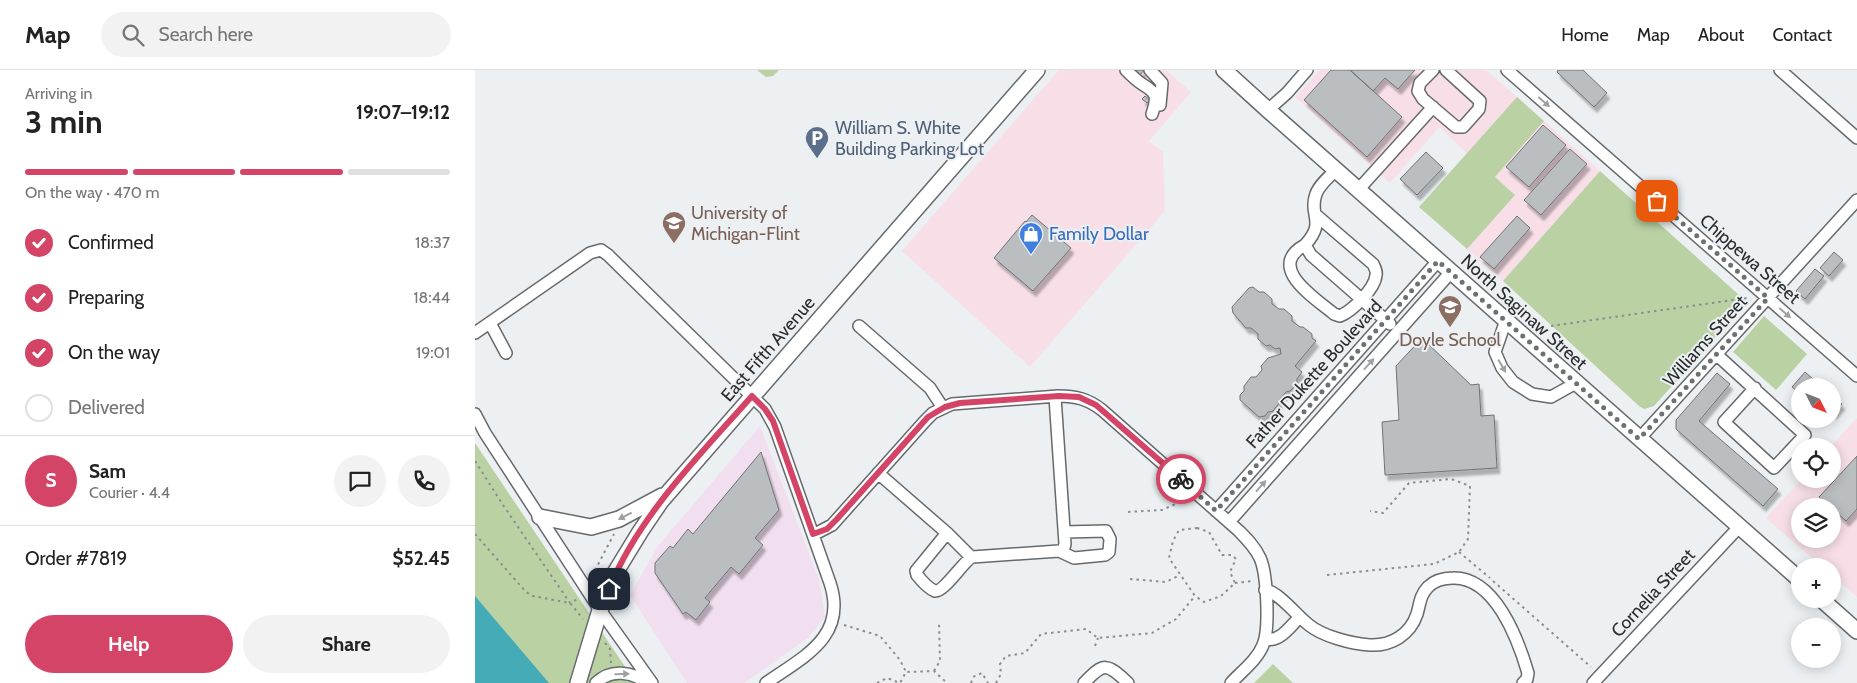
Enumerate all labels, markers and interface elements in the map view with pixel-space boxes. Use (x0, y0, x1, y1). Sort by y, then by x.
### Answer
search box (101, 12, 451, 57)
text: Map (25, 20, 71, 49)
icon: search (119, 21, 147, 49)
text: Search here (159, 23, 253, 46)
text: Home (1561, 24, 1609, 46)
text: Map (1637, 24, 1670, 46)
text: About (1698, 24, 1744, 46)
text: Contact (1772, 24, 1832, 46)
text: Arriving in (25, 84, 92, 103)
one-way arrow (1538, 96, 1550, 108)
text: 19:07–19:12 (356, 101, 450, 124)
text: 3 min (25, 102, 103, 141)
place label: William S. White Building Parking Lot (835, 117, 984, 160)
parking icon: William S. White Building Parking Lot (804, 125, 830, 159)
pin (1636, 180, 1678, 222)
text: On the way · 470 m (25, 183, 160, 202)
icon: bag (1643, 187, 1671, 215)
place label: University of Michigan-Flint (691, 202, 800, 245)
street label: Chippewa Street (1695, 209, 1805, 309)
school or university icon: University of Michigan-Flint (661, 210, 687, 244)
shop icon: Family Dollar (1018, 221, 1044, 255)
place label: Family Dollar (1049, 223, 1149, 245)
icon: check (25, 229, 53, 257)
text: Confirmed (68, 231, 154, 254)
text: 18:37 (415, 233, 450, 252)
street label: North Saginaw Street (1456, 250, 1592, 374)
icon: check (25, 284, 53, 312)
text: Preparing (68, 286, 144, 309)
text: 18:44 (413, 288, 450, 307)
street label: Williams Street (1658, 291, 1752, 391)
street label: East Fifth Avenue (716, 292, 820, 406)
school or university icon: Doyle School (1437, 294, 1463, 328)
street label: Father Dukette Boulevard (1241, 295, 1387, 453)
one-way arrow (1778, 307, 1790, 319)
place label: Doyle School (1399, 329, 1502, 351)
icon: check (25, 339, 53, 367)
text: On the way (68, 341, 160, 364)
text: 19:01 (416, 343, 450, 362)
one-way arrow (1364, 358, 1375, 371)
one-way arrow (1498, 358, 1506, 373)
north arrow (1791, 378, 1841, 428)
map controls (1791, 378, 1841, 668)
text: Delivered (68, 396, 145, 419)
button: locate (1791, 438, 1841, 488)
courier (1156, 454, 1206, 504)
button: chat (334, 455, 386, 507)
button: phone (398, 455, 450, 507)
text: Sam (89, 460, 126, 483)
icon: bike (1167, 465, 1195, 493)
text: S (45, 469, 57, 492)
one-way arrow (1256, 479, 1267, 492)
text: Courier · 4.4 (89, 483, 170, 502)
button: layers (1791, 498, 1841, 548)
one-way arrow (618, 512, 632, 520)
street label: Cornelia Street (1607, 544, 1699, 642)
text: Order #7819 (25, 547, 127, 570)
text: $52.45 (393, 547, 450, 570)
button: + (1791, 558, 1841, 608)
pin (588, 568, 630, 610)
icon: home (595, 575, 623, 603)
button: Help (25, 615, 233, 673)
button: Share (243, 615, 450, 673)
button: − (1791, 618, 1841, 668)
one-way arrow (614, 669, 630, 677)

